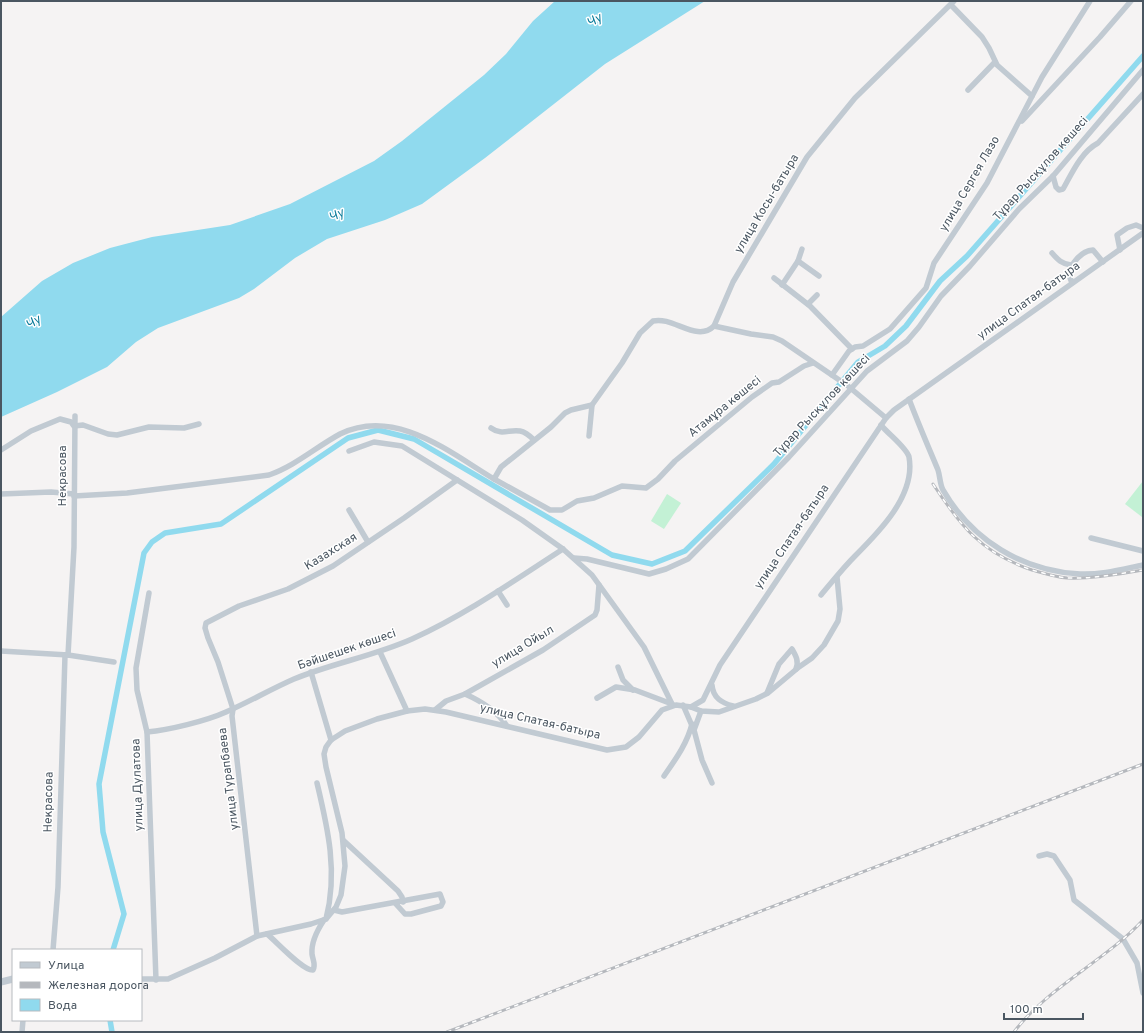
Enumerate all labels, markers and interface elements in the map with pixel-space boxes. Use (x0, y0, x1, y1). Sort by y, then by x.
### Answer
water label: Чу (584, 10, 607, 32)
street label: Тұрар Рысқұлов көшесі (990, 113, 1092, 225)
street label: улица Сергея Лазо (936, 133, 1004, 235)
street label: улица Косы-батыра (731, 151, 803, 257)
water label: Чу (327, 205, 348, 226)
street label: улица Спатая-батыра (974, 258, 1084, 344)
water label: Чу (23, 311, 46, 334)
street label: Тұрар Рысқұлов көшесі (770, 351, 874, 461)
street label: Атамұра көшесі (685, 373, 765, 441)
street label: Некрасова (55, 446, 71, 506)
street label: улица Спатая-батыра (751, 481, 833, 593)
street label: Казахская (302, 530, 360, 574)
street label: улица Ойыл (489, 622, 557, 672)
street label: Бәйшешек көшесі (296, 626, 398, 674)
street label: улица Спатая-батыра (478, 700, 602, 744)
street label: улица Турапбаева (215, 727, 243, 831)
street label: улица Дулатова (128, 738, 148, 832)
street label: Некрасова (40, 771, 58, 833)
legend (12, 949, 142, 1021)
text: Улица (48, 958, 84, 974)
text: Железная дорога (48, 978, 149, 994)
scale bar (1004, 995, 1083, 1021)
text: Вода (48, 998, 77, 1014)
text: 100 m (1010, 1002, 1043, 1018)

